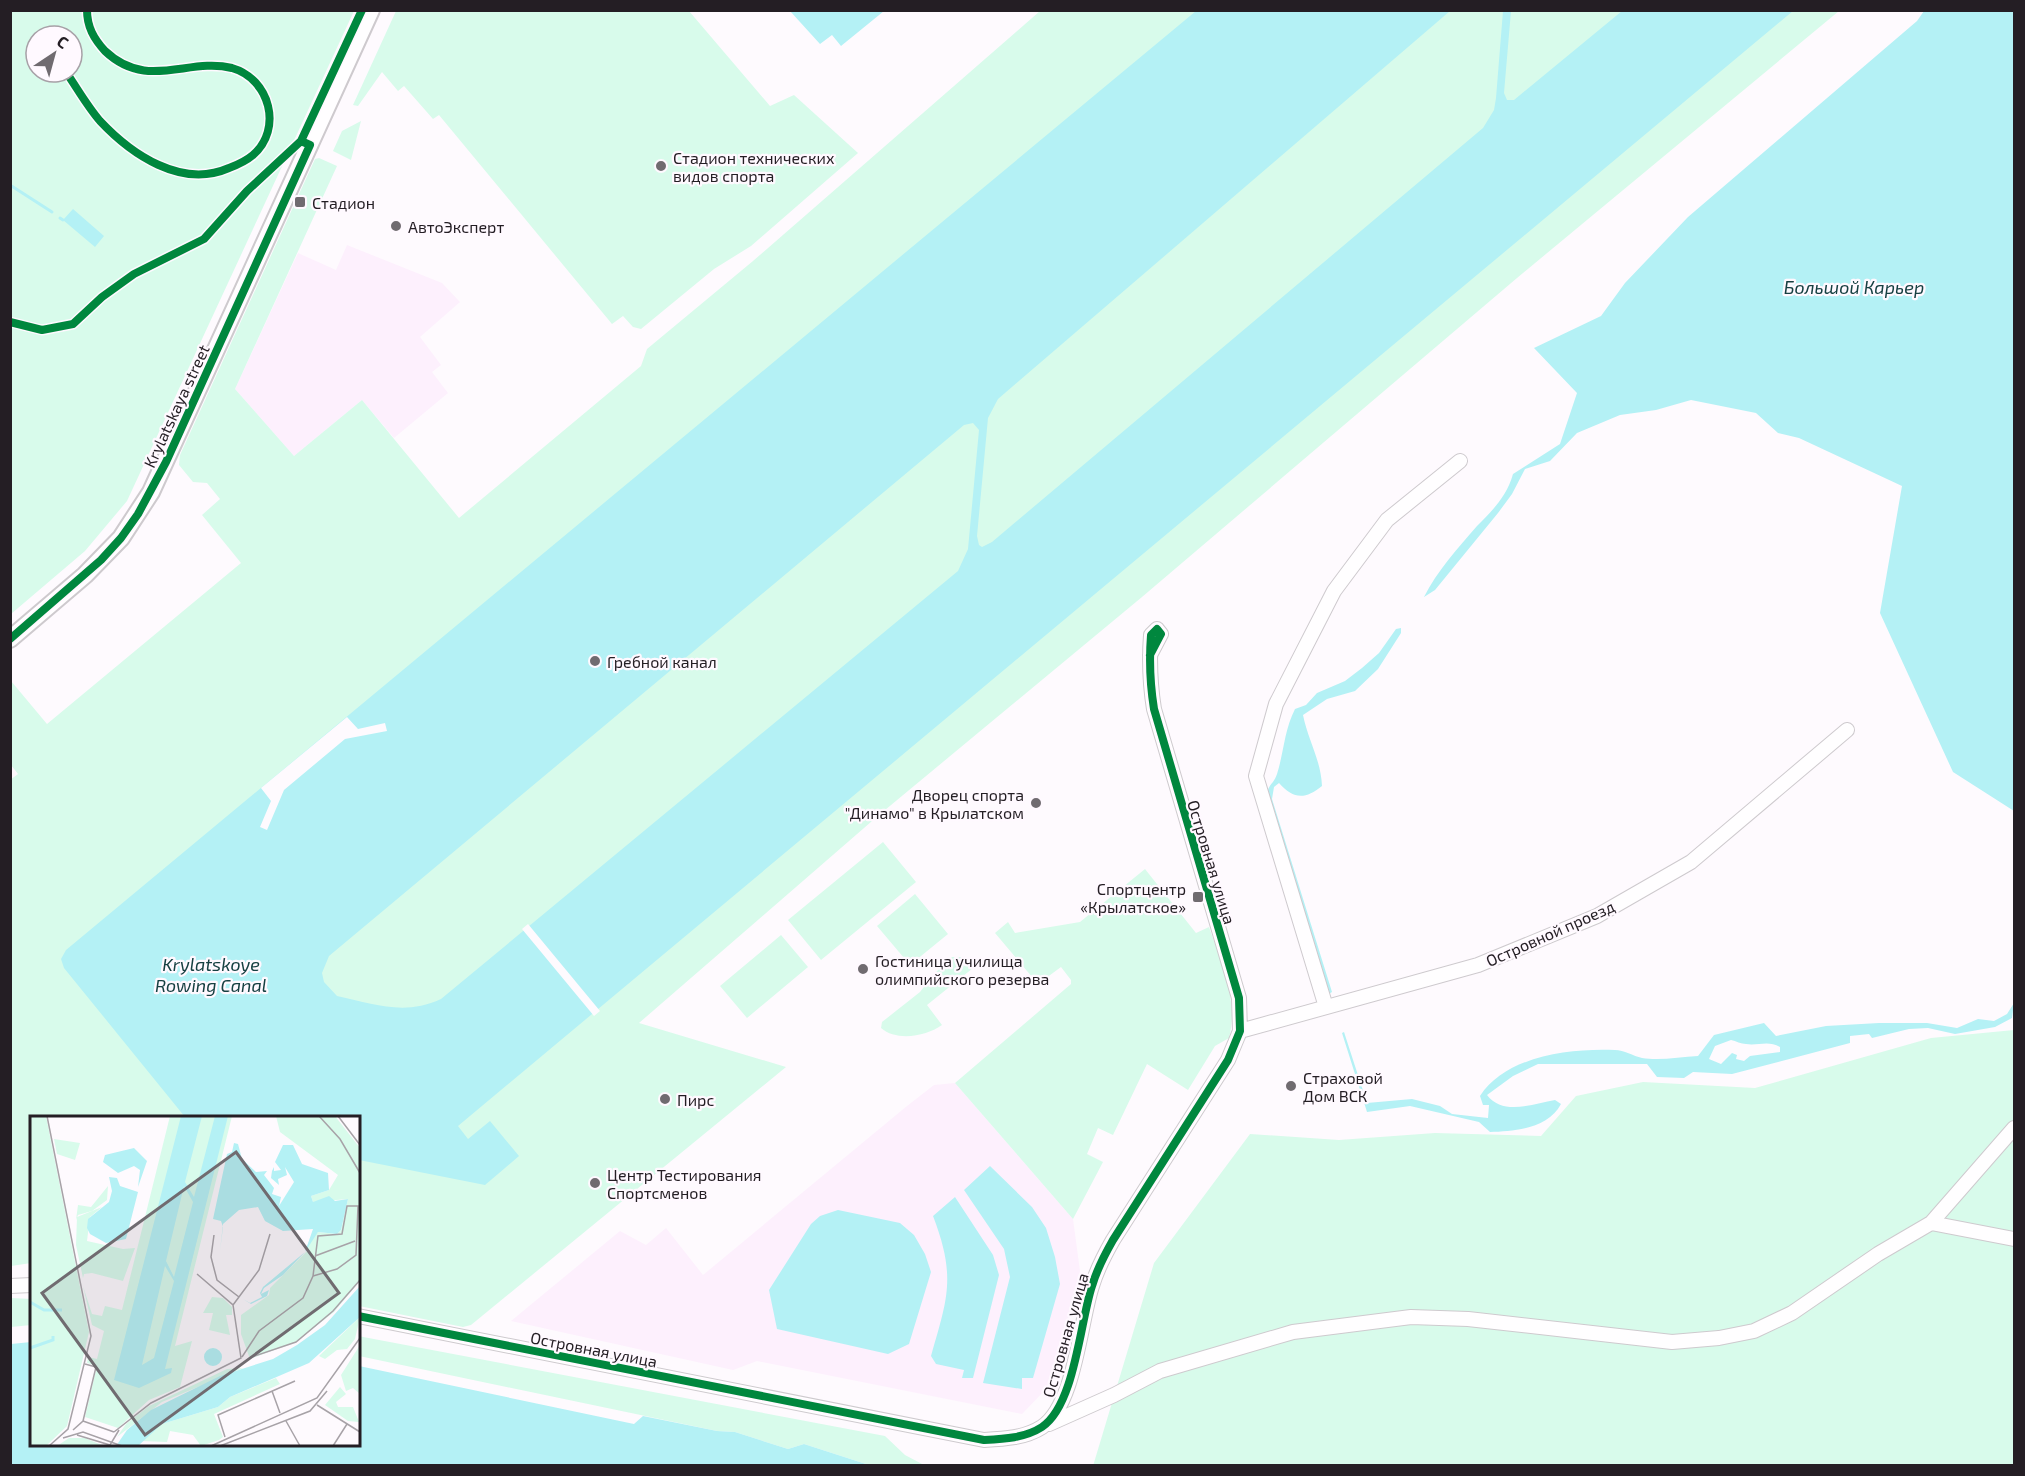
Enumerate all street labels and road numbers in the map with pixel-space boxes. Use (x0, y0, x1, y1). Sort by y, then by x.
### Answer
street label: Krylatskaya street (139, 341, 213, 471)
street label: Островная улица (1183, 798, 1240, 927)
street label: Островной проезд (1483, 896, 1617, 970)
street label: Островная улица (1038, 1270, 1093, 1400)
street label: Островная улица (529, 1327, 659, 1372)

